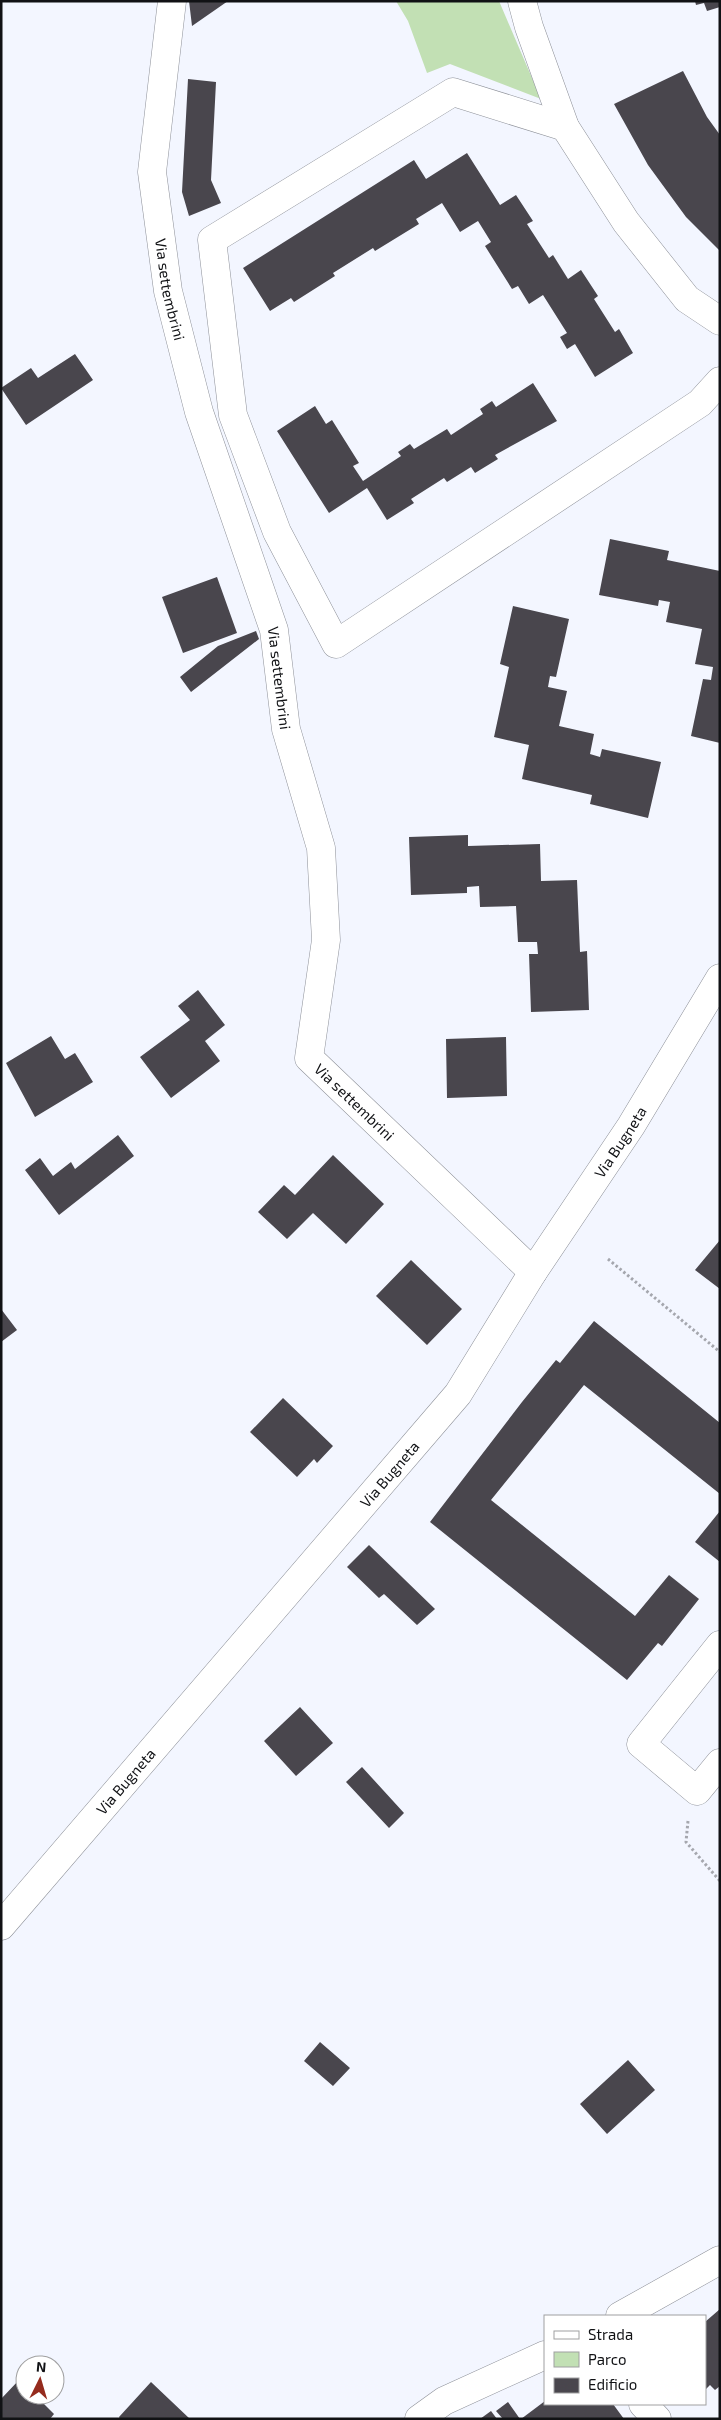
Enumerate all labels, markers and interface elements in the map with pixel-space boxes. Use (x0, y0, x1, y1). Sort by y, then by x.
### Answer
street label: Via settembrini (152, 237, 189, 342)
street label: Via settembrini (265, 625, 295, 730)
street label: Via settembrini (311, 1059, 398, 1144)
street label: Via Bugneta (590, 1103, 650, 1181)
street label: Via Bugneta (356, 1437, 423, 1511)
street label: Via Bugneta (92, 1744, 159, 1818)
legend (544, 2315, 706, 2405)
text: Strada (588, 2325, 633, 2343)
text: Parco (588, 2350, 627, 2368)
north arrow (15, 2355, 65, 2405)
text: N (35, 2358, 47, 2375)
text: Edificio (588, 2375, 637, 2393)

